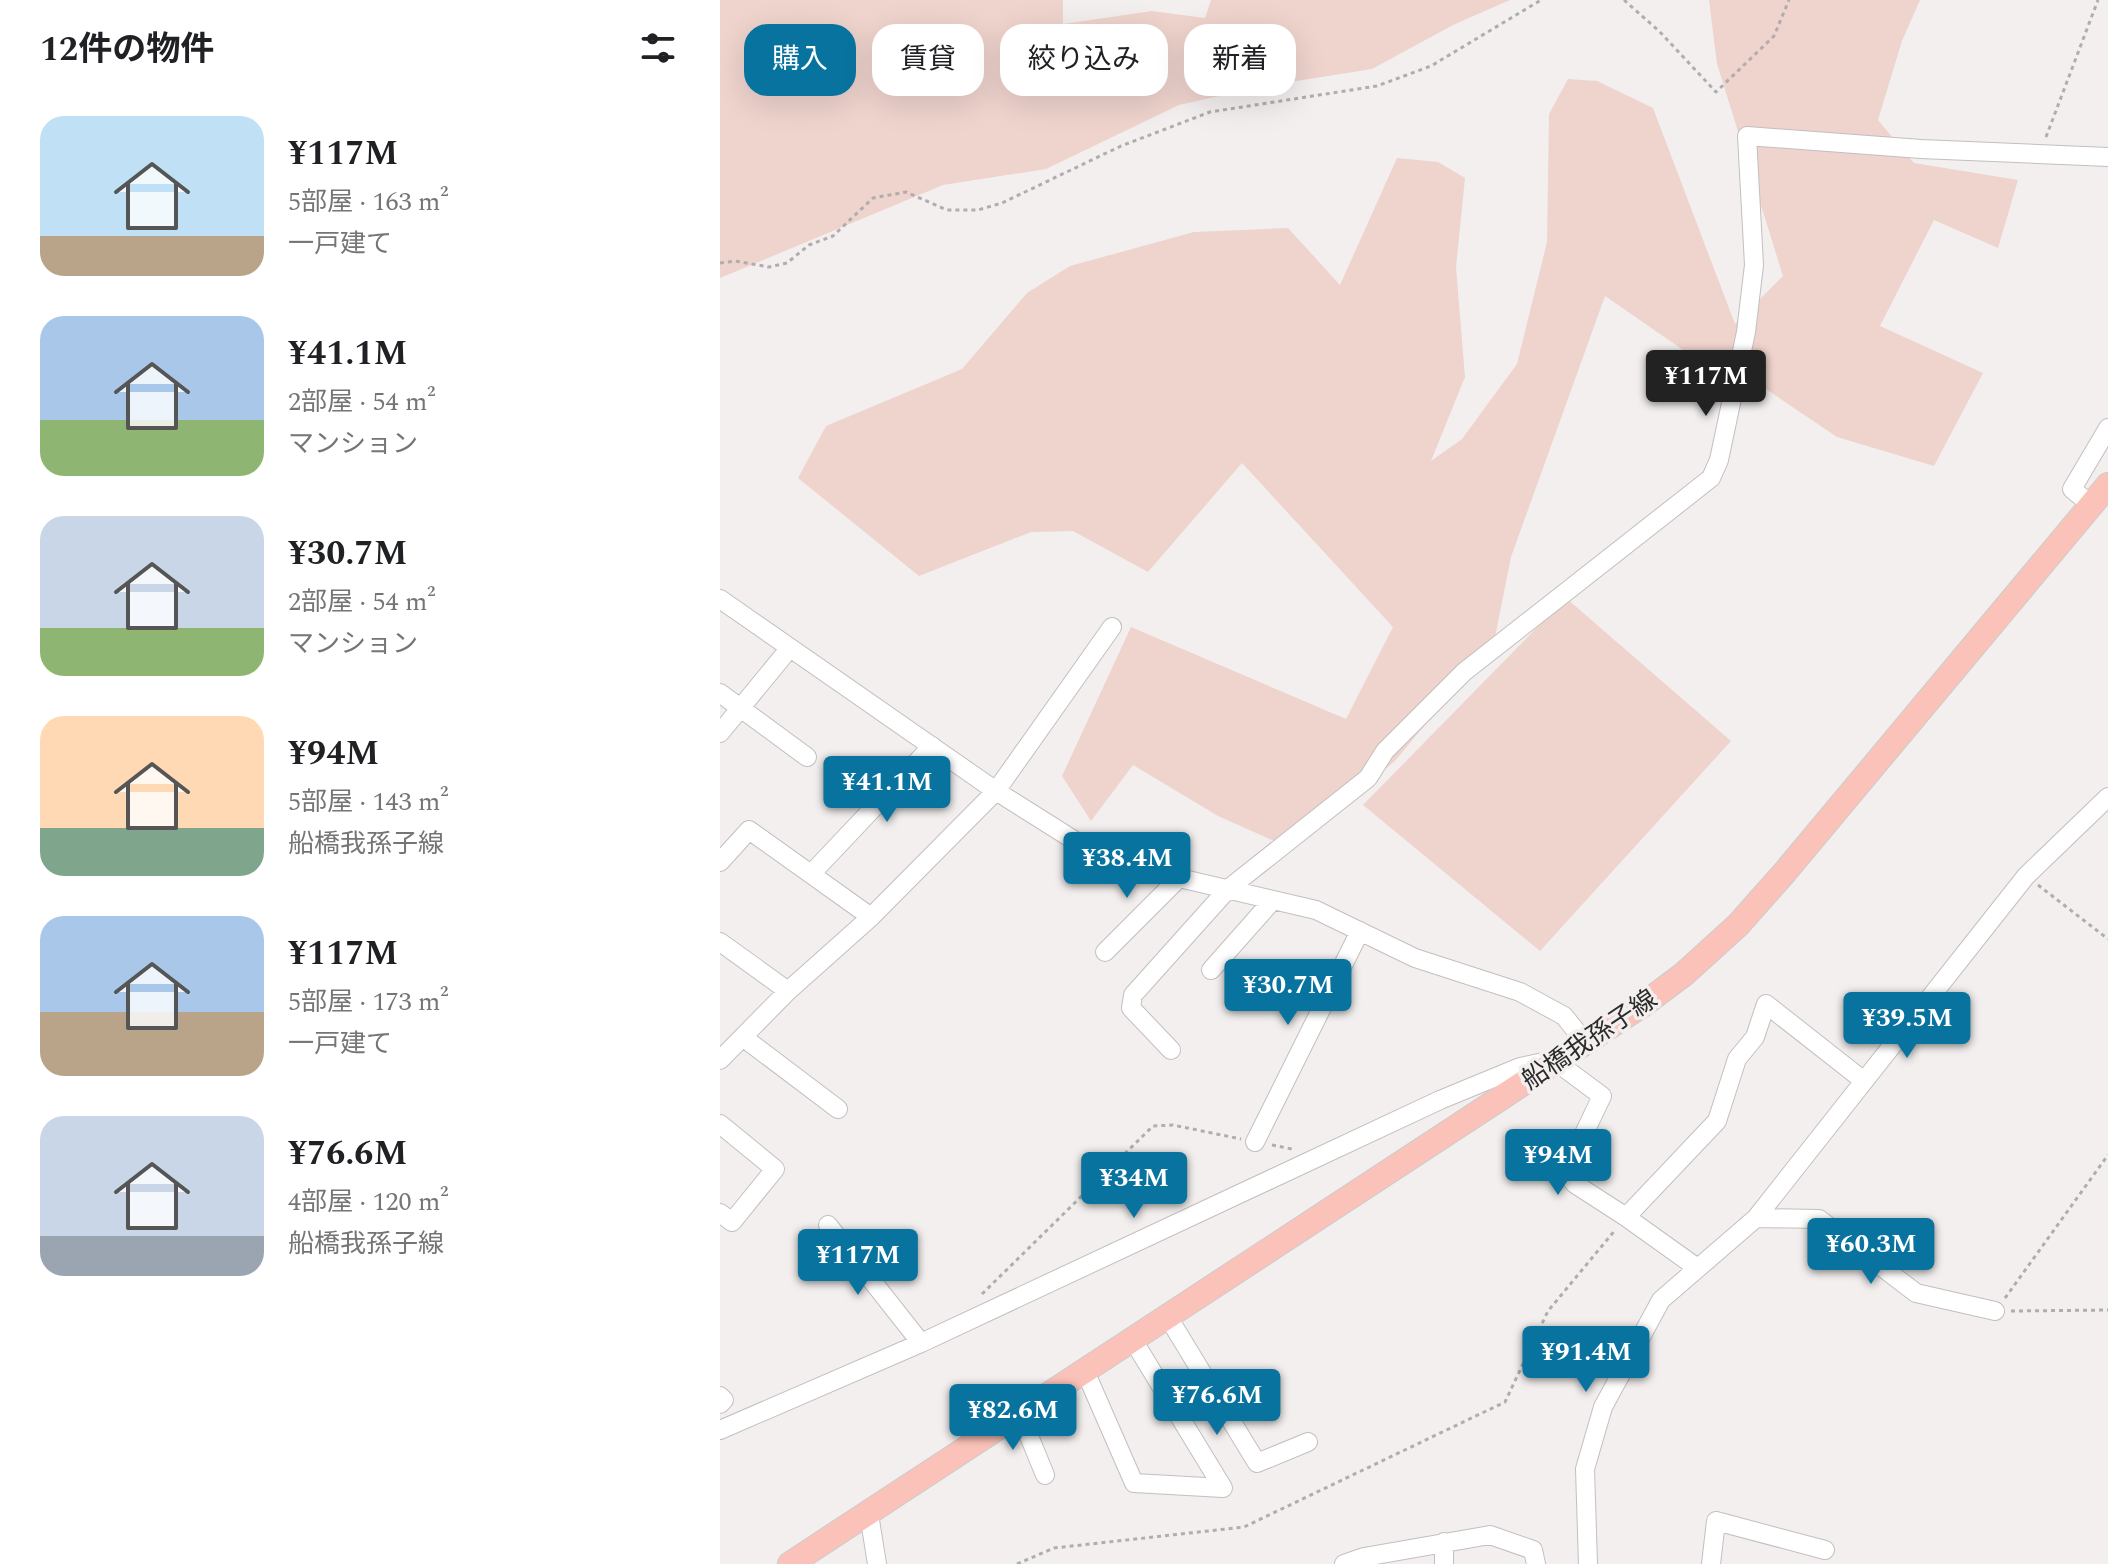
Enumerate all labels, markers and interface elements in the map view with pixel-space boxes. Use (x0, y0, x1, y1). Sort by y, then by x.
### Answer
text: 12件の物件 (40, 24, 214, 76)
chip: 購入 (744, 24, 856, 96)
chip: 賃貸 (872, 24, 984, 96)
chip: 絞り込み (1000, 24, 1168, 96)
chip: 新着 (1184, 24, 1296, 96)
icon: filters (636, 26, 680, 70)
text: ¥117M (288, 128, 398, 180)
icon: home (104, 148, 200, 244)
text: 5部屋 · 163 m² (288, 182, 449, 222)
text: 一戸建て (288, 224, 392, 264)
text: ¥41.1M (288, 328, 407, 380)
icon: home (104, 348, 200, 444)
pin: ¥117M (1650, 350, 1762, 418)
text: ¥117M (1664, 356, 1748, 396)
text: 2部屋 · 54 m² (288, 382, 436, 422)
text: マンション (288, 424, 418, 464)
text: ¥30.7M (288, 528, 407, 580)
icon: home (104, 548, 200, 644)
text: 2部屋 · 54 m² (288, 582, 436, 622)
text: マンション (288, 624, 418, 664)
text: ¥94M (288, 728, 379, 780)
icon: home (104, 748, 200, 844)
pin: ¥41.1M (822, 756, 952, 824)
text: ¥41.1M (841, 762, 933, 802)
text: 5部屋 · 143 m² (288, 782, 449, 822)
text: 船橋我孫子線 (288, 824, 444, 864)
pin: ¥38.4M (1062, 832, 1192, 900)
text: ¥38.4M (1081, 838, 1173, 878)
text: ¥117M (288, 928, 398, 980)
icon: home (104, 948, 200, 1044)
pin: ¥30.7M (1223, 959, 1353, 1027)
text: ¥30.7M (1242, 965, 1334, 1005)
street label: 船橋我孫子線 (1514, 980, 1665, 1100)
text: 5部屋 · 173 m² (288, 982, 449, 1022)
pin: ¥39.5M (1842, 992, 1972, 1060)
text: ¥39.5M (1861, 998, 1953, 1038)
text: 一戸建て (288, 1024, 392, 1064)
text: ¥76.6M (288, 1128, 407, 1180)
pin: ¥94M (1511, 1129, 1605, 1197)
text: ¥94M (1523, 1135, 1593, 1175)
icon: home (104, 1148, 200, 1244)
pin: ¥34M (1087, 1152, 1181, 1220)
text: ¥34M (1099, 1158, 1169, 1198)
text: 4部屋 · 120 m² (288, 1182, 449, 1222)
pin: ¥60.3M (1806, 1218, 1936, 1286)
text: 船橋我孫子線 (288, 1224, 444, 1264)
text: ¥60.3M (1825, 1224, 1917, 1264)
pin: ¥117M (802, 1229, 914, 1297)
text: ¥117M (816, 1235, 900, 1275)
pin: ¥91.4M (1521, 1326, 1651, 1394)
text: ¥91.4M (1540, 1332, 1632, 1372)
pin: ¥76.6M (1152, 1369, 1282, 1437)
text: ¥76.6M (1171, 1375, 1263, 1415)
pin: ¥82.6M (948, 1384, 1078, 1452)
text: ¥82.6M (967, 1390, 1059, 1430)

